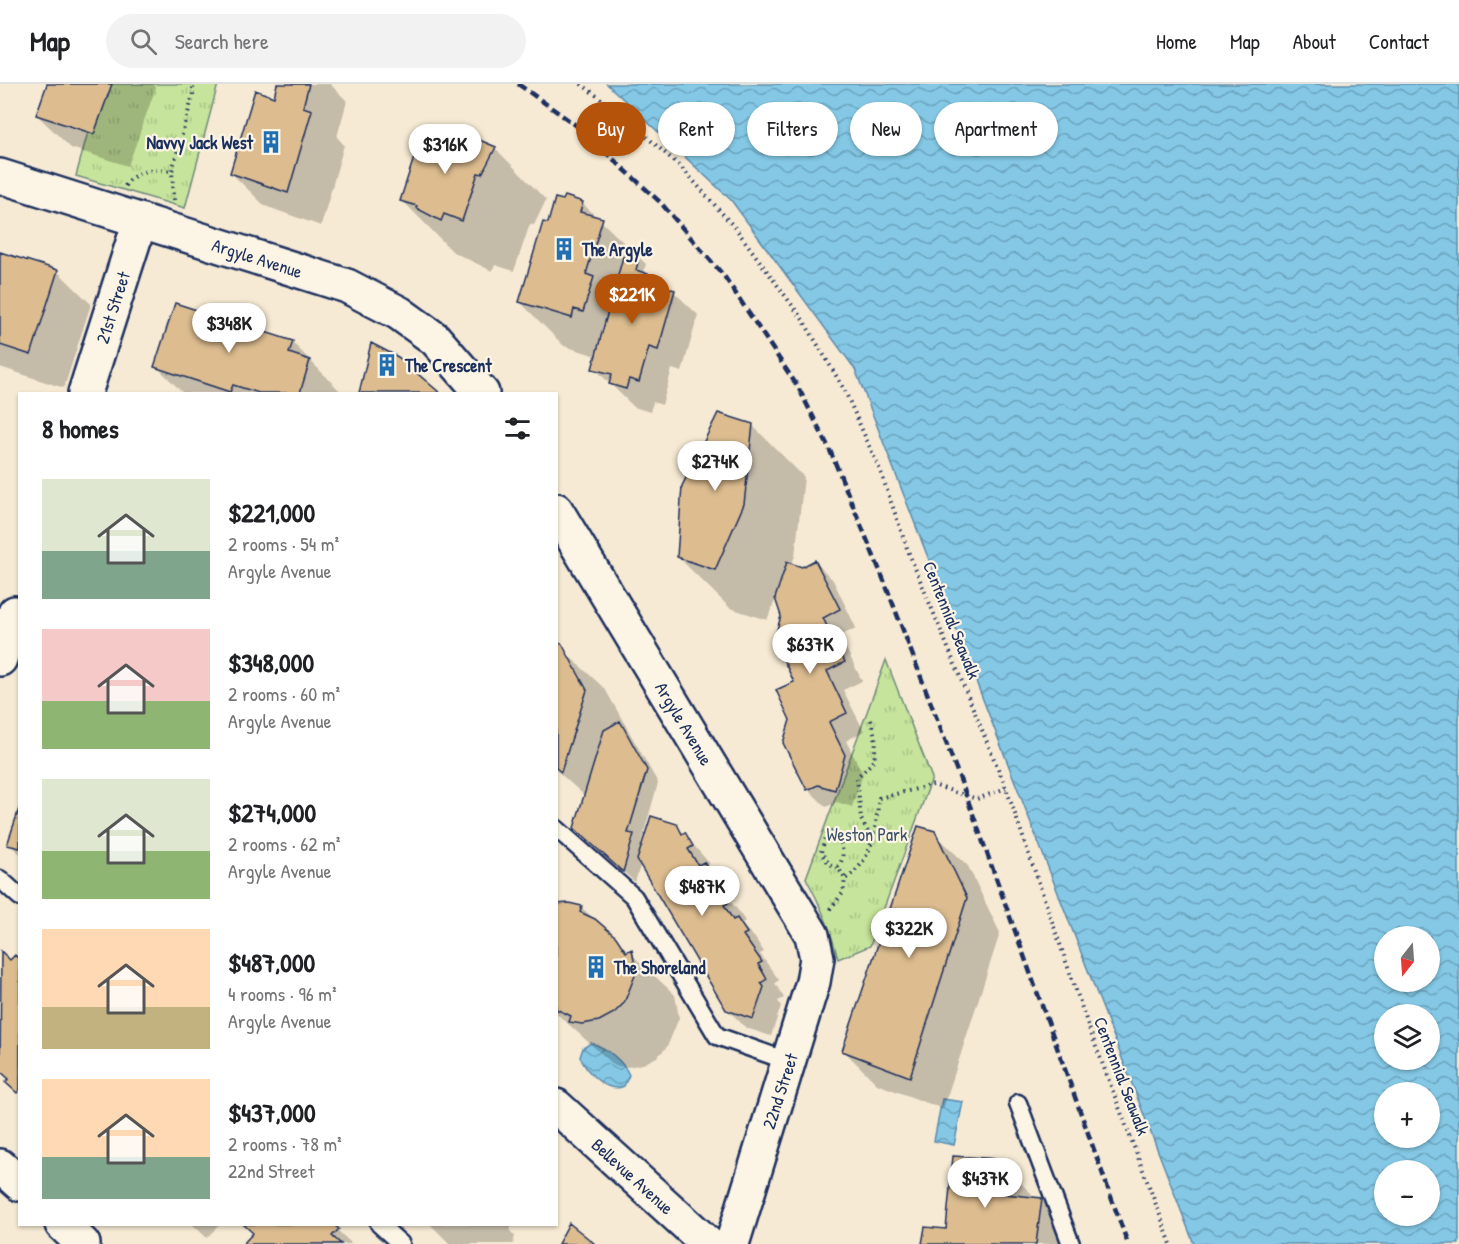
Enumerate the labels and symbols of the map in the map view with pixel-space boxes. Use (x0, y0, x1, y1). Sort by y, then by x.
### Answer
pin: $316K (403, 124, 487, 175)
building icon: Navvy Jack West (258, 129, 284, 155)
place label: Navvy Jack West (147, 130, 254, 156)
street label: Argyle Avenue (209, 232, 306, 284)
building icon: The Argyle (551, 236, 577, 262)
place label: The Argyle (581, 237, 653, 263)
street label: 21st Street (89, 267, 136, 346)
pin: $221K (590, 274, 674, 325)
pin: $348K (187, 303, 271, 354)
building icon: The Crescent (374, 352, 400, 378)
place label: The Crescent (404, 353, 492, 378)
pin: $274K (673, 441, 757, 492)
street label: Centennial Seawalk (917, 557, 987, 683)
pin: $637K (768, 624, 852, 675)
street label: Argyle Avenue (650, 677, 719, 770)
park label: Weston Park (826, 822, 908, 847)
pin: $487K (660, 866, 744, 917)
pin: $322K (867, 908, 951, 959)
north arrow (1374, 926, 1440, 992)
building icon: The Shoreland (583, 954, 609, 980)
place label: The Shoreland (613, 955, 705, 980)
street label: Centennial Seawalk (1088, 1013, 1156, 1139)
street label: 22nd Street (756, 1049, 804, 1132)
street label: Bellevue Avenue (587, 1132, 679, 1220)
pin: $437K (943, 1158, 1027, 1209)

